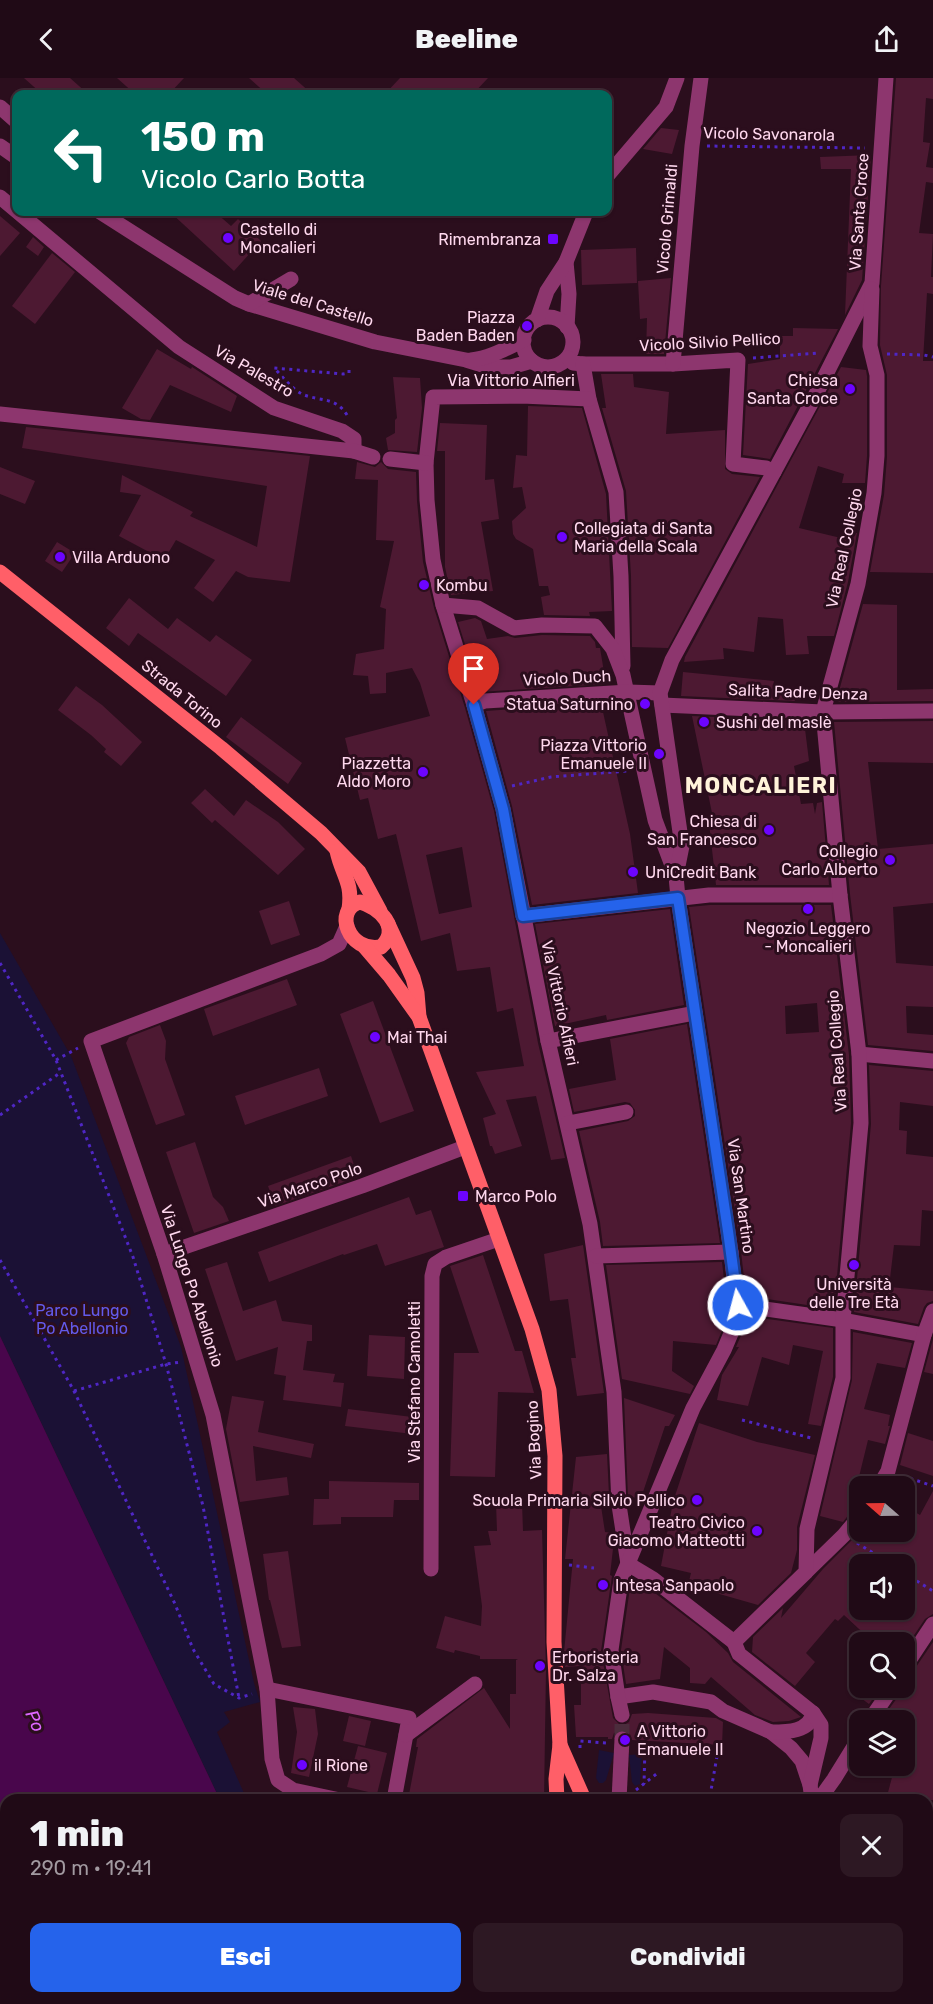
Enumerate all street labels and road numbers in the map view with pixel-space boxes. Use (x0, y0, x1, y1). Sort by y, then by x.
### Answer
street label: Vicolo Savonarola (703, 123, 835, 145)
street label: Via Santa Croce (845, 152, 873, 272)
street label: Vicolo Grimaldi (653, 163, 681, 275)
street label: Viale del Castello (250, 275, 376, 331)
street label: Vicolo Silvio Pellico (639, 329, 781, 355)
street label: Via Palestro (211, 341, 297, 401)
street label: Via Vittorio Alfieri (447, 371, 575, 390)
street label: Via Real Collegio (822, 486, 866, 610)
street label: Strada Torino (138, 656, 226, 732)
street label: Vicolo Duch (522, 666, 612, 690)
street label: Salita Padre Denza (728, 680, 868, 704)
street label: Via Vittorio Alfieri (537, 939, 583, 1067)
street label: Via Real Collegio (823, 989, 851, 1113)
street label: Via San Martino (724, 1137, 758, 1255)
street label: Via Marco Polo (255, 1158, 365, 1212)
street label: Via Lungo Po Abellonio (157, 1202, 227, 1370)
street label: Via Stefano Camoletti (405, 1301, 424, 1463)
street label: Via Bogino (522, 1400, 546, 1480)

